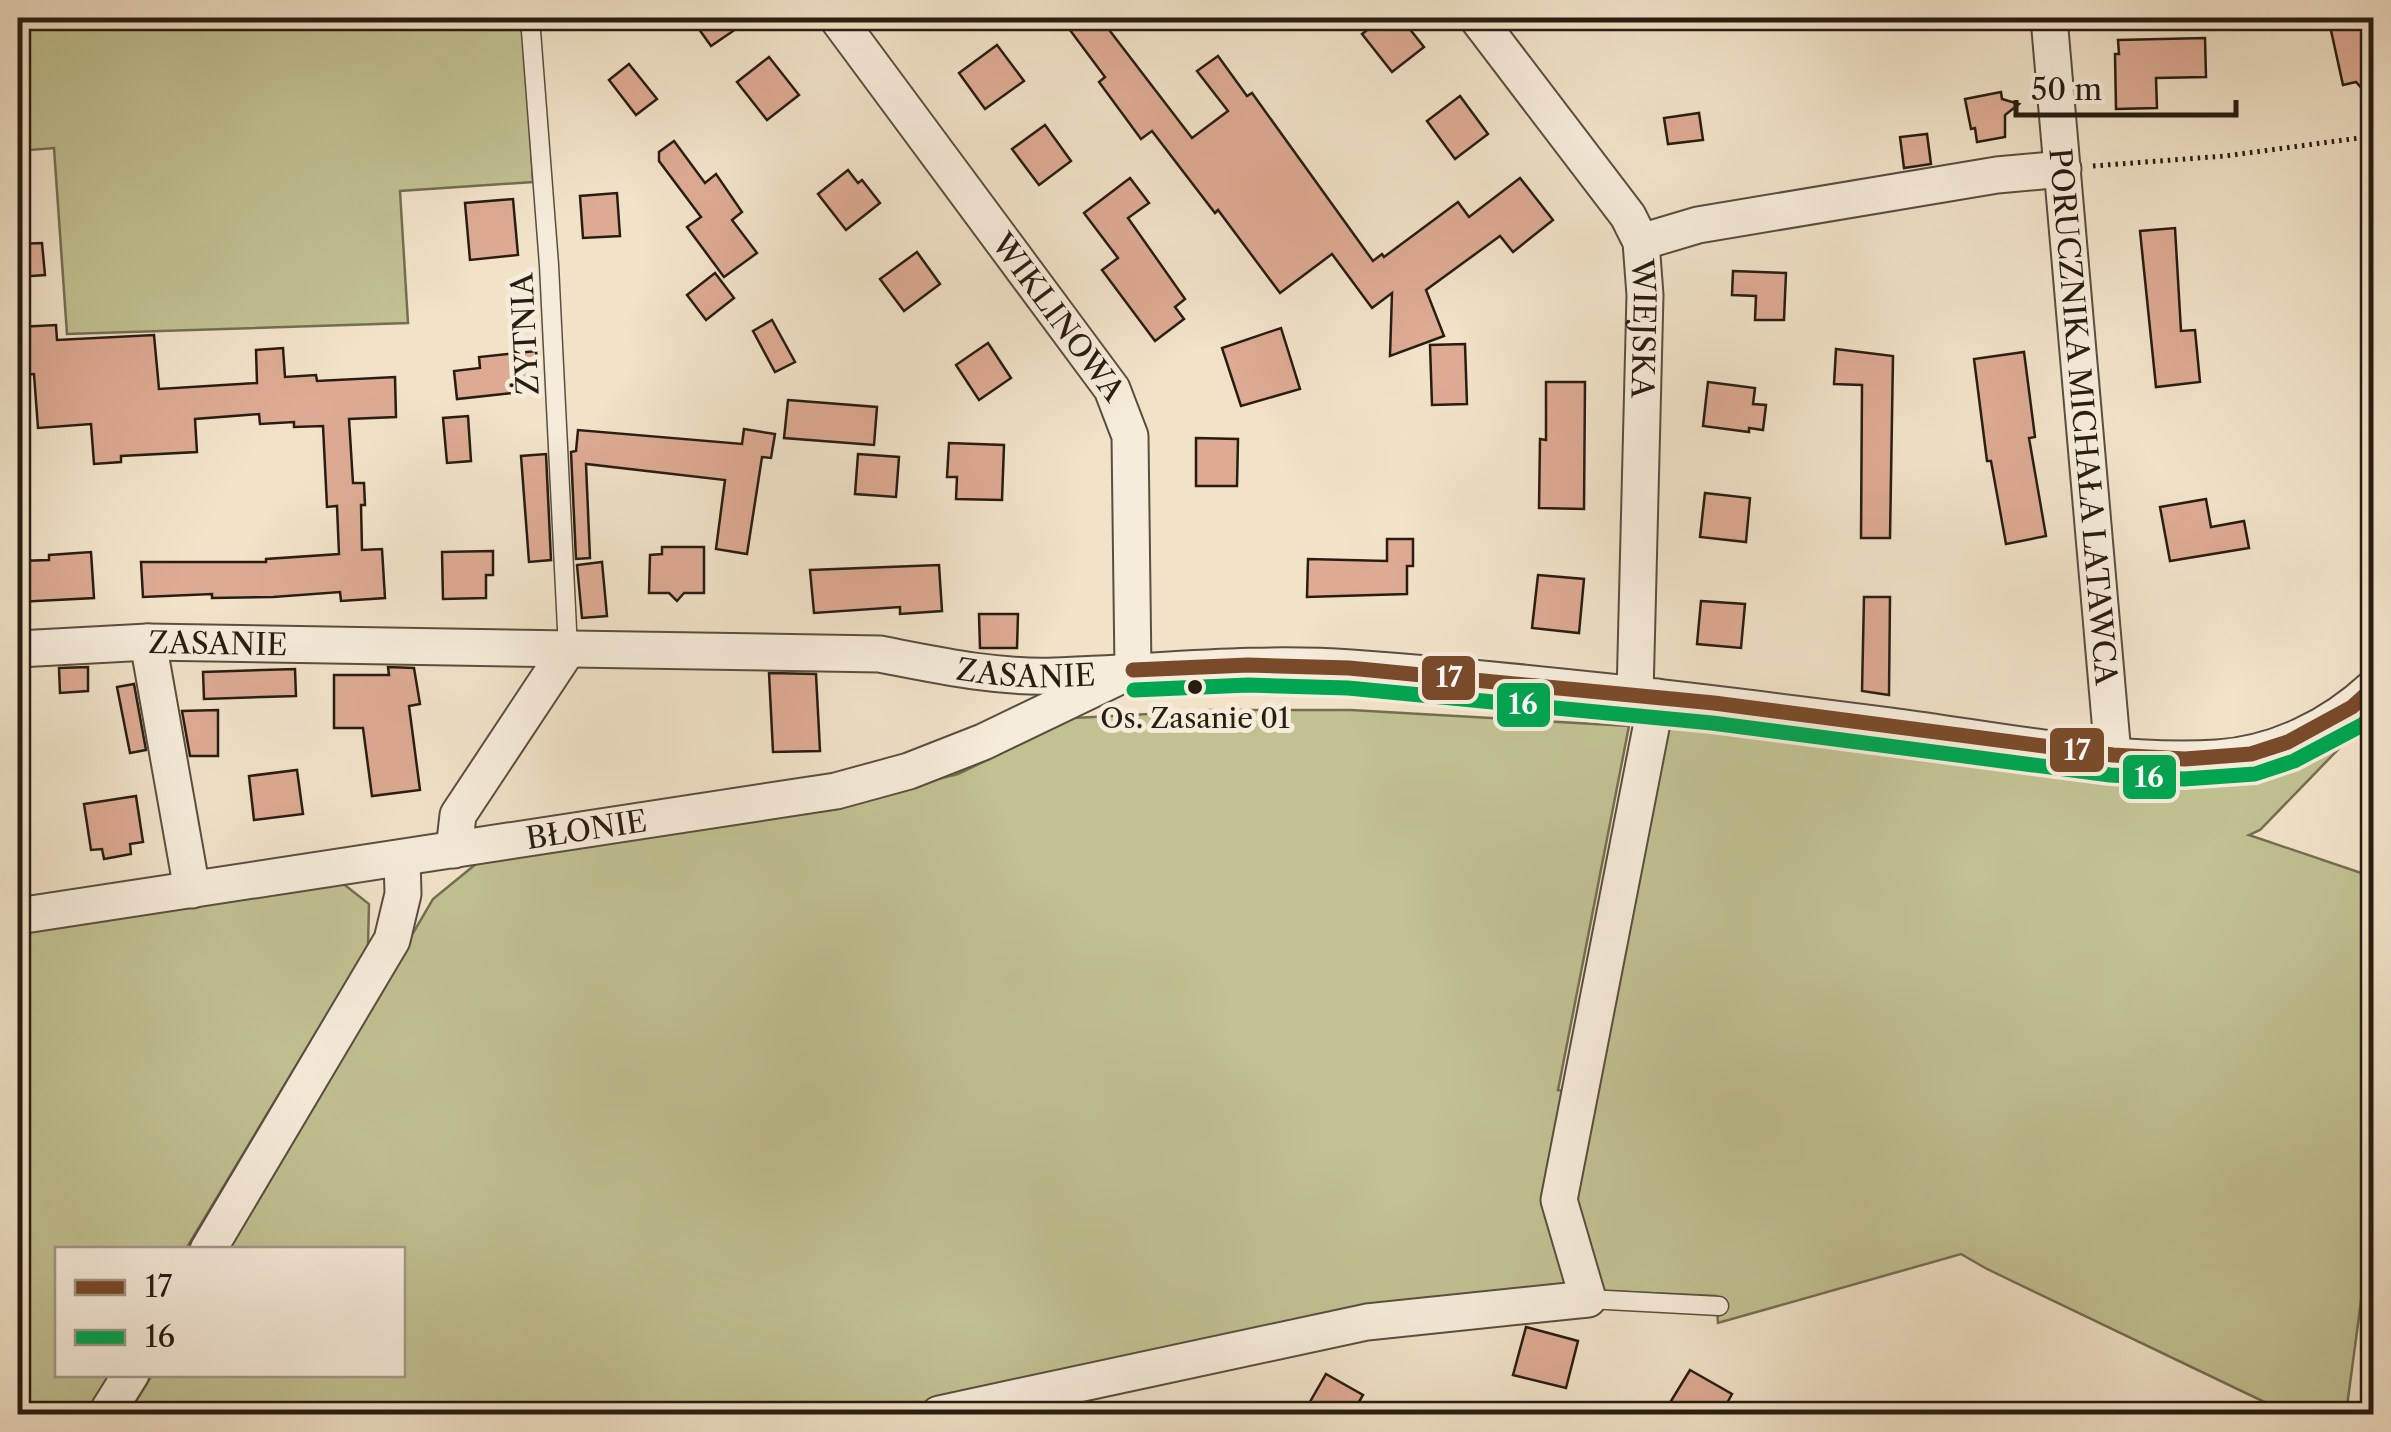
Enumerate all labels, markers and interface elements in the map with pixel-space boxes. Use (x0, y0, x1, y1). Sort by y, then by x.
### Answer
scale bar (2016, 55, 2236, 117)
text: 50 m (2031, 71, 2102, 108)
street label: PORUCZNIKA MICHAŁA LATAWCA (2042, 146, 2125, 687)
street label: WIKLINOWA (984, 225, 1133, 409)
street label: WIEJSKA (1624, 257, 1664, 400)
street label: ŻYTNIA (503, 271, 547, 396)
street label: ZASANIE (148, 624, 288, 663)
street label: ZASANIE (954, 650, 1096, 695)
line badge: 17 (1420, 654, 1477, 702)
text: 17 (1435, 660, 1463, 694)
marker: Os. Zasanie 01 (1185, 677, 1205, 697)
line badge: 16 (1495, 681, 1552, 729)
text: 16 (1508, 687, 1538, 721)
place label: Os. Zasanie 01 (1100, 701, 1290, 735)
line badge: 17 (2048, 726, 2106, 774)
text: 17 (2063, 733, 2091, 767)
line badge: 16 (2121, 753, 2178, 801)
text: 16 (2134, 760, 2164, 794)
street label: BŁONIE (523, 802, 649, 857)
legend (55, 1247, 405, 1377)
text: 17 (145, 1268, 173, 1305)
text: 16 (145, 1318, 175, 1355)

